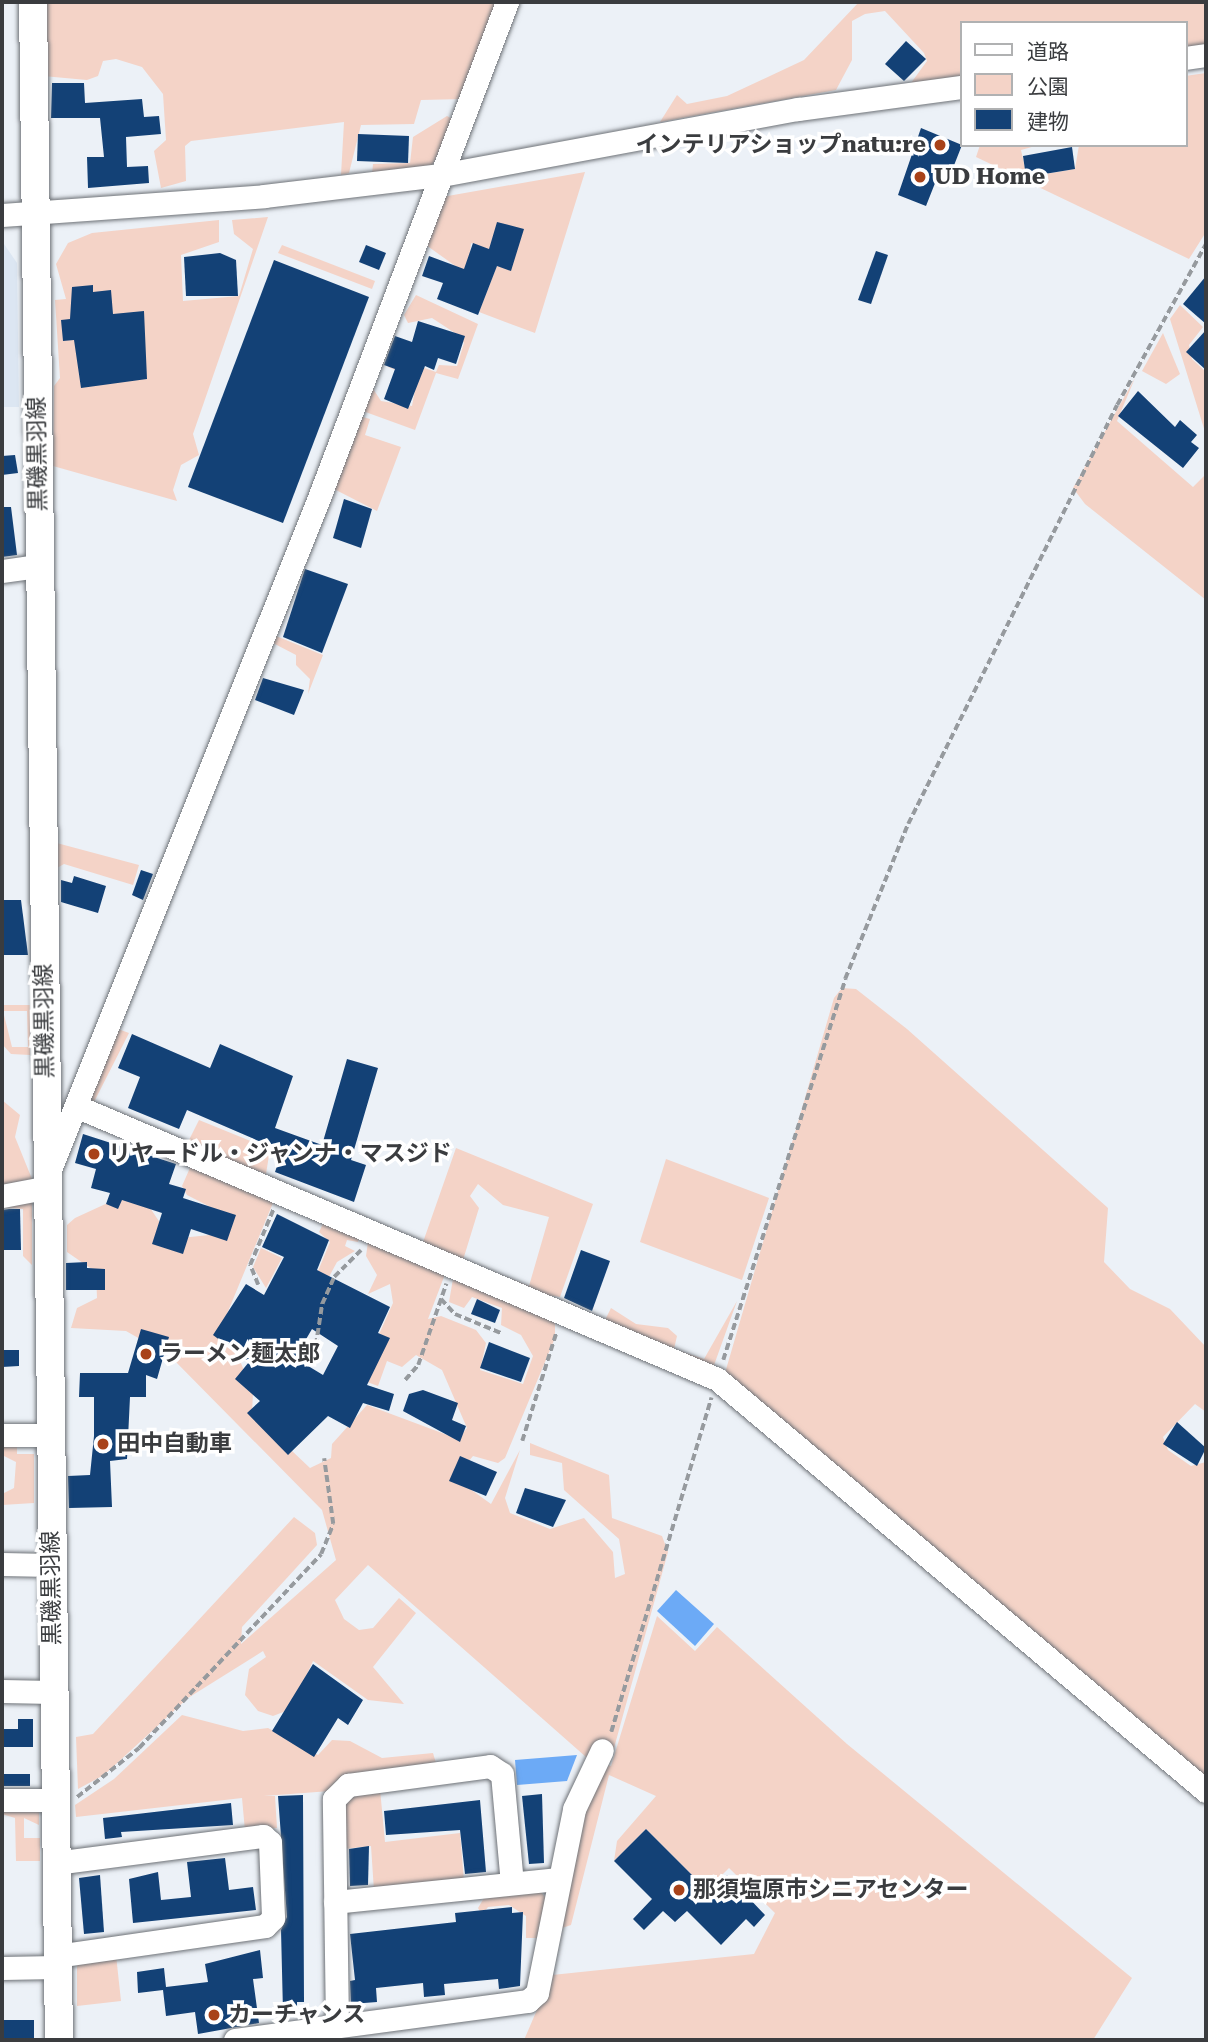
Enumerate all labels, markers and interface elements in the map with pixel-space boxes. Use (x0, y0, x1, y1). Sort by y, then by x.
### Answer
legend (960, 21, 1187, 147)
text: 道路 (1027, 40, 1069, 64)
text: 公園 (1027, 75, 1069, 99)
text: 建物 (1027, 110, 1069, 134)
place label: インテリアショップnatu:re (635, 131, 926, 159)
marker: インテリアショップnatu:re (932, 137, 948, 153)
place label: UD Home (934, 163, 1045, 191)
marker: UD Home (912, 169, 928, 185)
street label: 黒磯黒羽線 (23, 396, 53, 512)
street label: 黒磯黒羽線 (30, 963, 60, 1079)
place label: リヤードル・ジャンナ・マスジド (108, 1140, 453, 1168)
marker: リヤードル・ジャンナ・マスジド (86, 1146, 102, 1162)
place label: ラーメン麺太郎 (160, 1340, 321, 1368)
marker: ラーメン麺太郎 (138, 1346, 154, 1362)
place label: 田中自動車 (117, 1430, 232, 1458)
marker: 田中自動車 (95, 1436, 111, 1452)
street label: 黒磯黒羽線 (37, 1530, 67, 1646)
place label: 那須塩原市シニアセンター (693, 1876, 969, 1904)
marker: 那須塩原市シニアセンター (671, 1882, 687, 1898)
place label: カーチャンス (228, 2001, 366, 2029)
marker: カーチャンス (206, 2007, 222, 2023)

